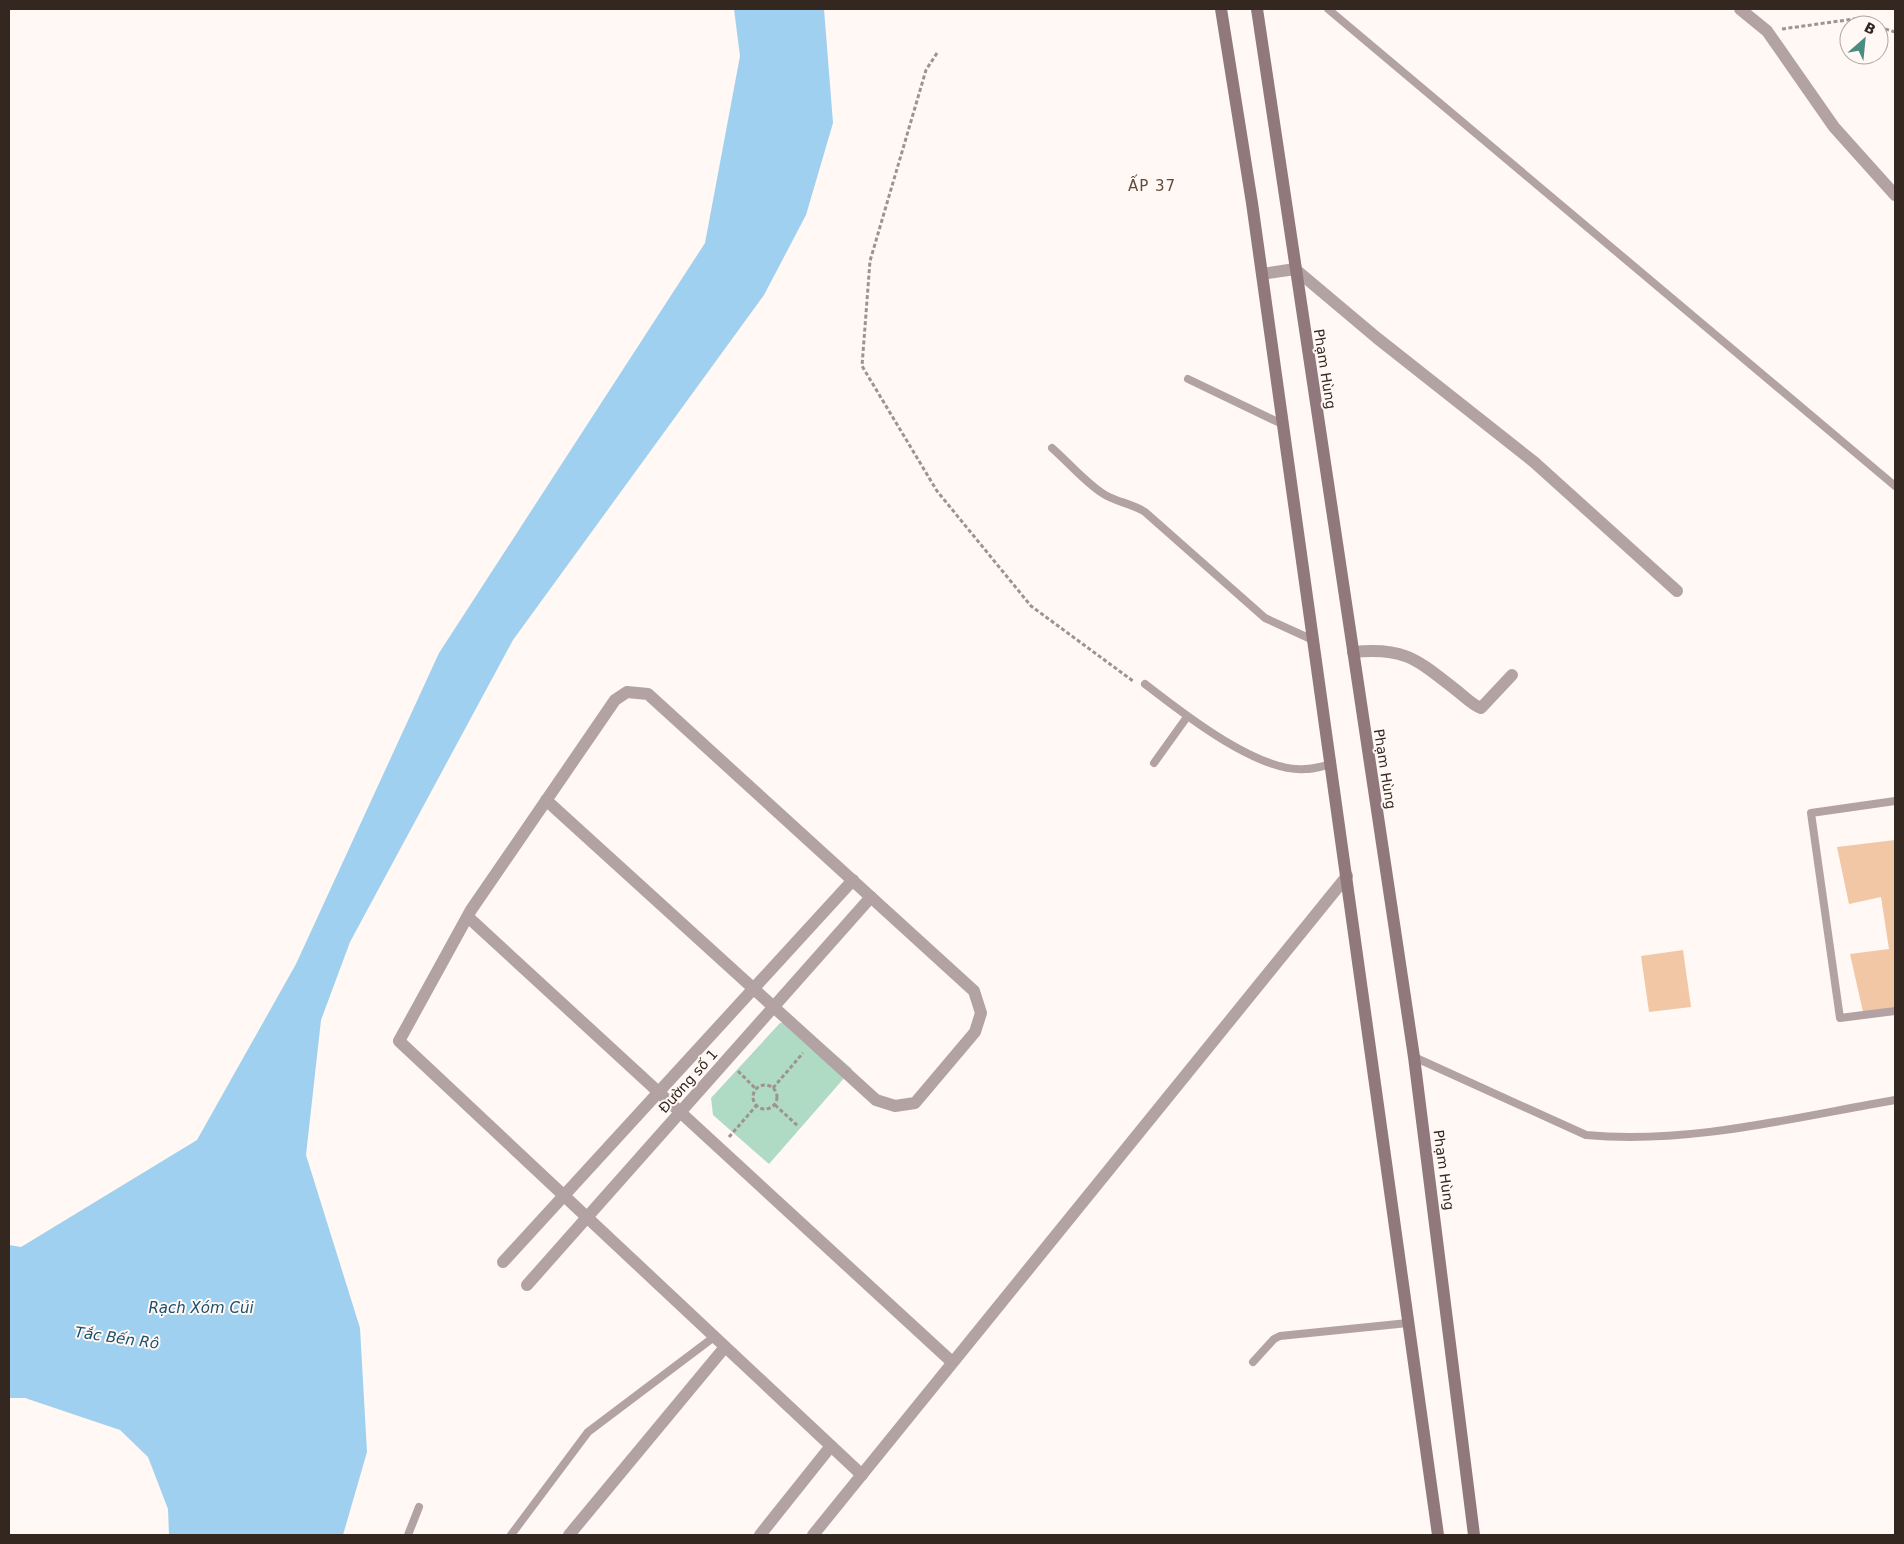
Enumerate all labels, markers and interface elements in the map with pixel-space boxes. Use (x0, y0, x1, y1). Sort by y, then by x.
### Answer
north arrow (1839, 15, 1889, 65)
text: B (1862, 19, 1878, 38)
district label: ẤP 37 (1128, 174, 1176, 195)
street label: Phạm Hùng (1311, 328, 1339, 410)
street label: Phạm Hùng (1371, 728, 1399, 810)
street label: Đường số 1 (655, 1046, 721, 1116)
street label: Phạm Hùng (1430, 1129, 1458, 1211)
water label: Rạch Xóm Củi (148, 1299, 254, 1317)
water label: Tắc Bến Rô (74, 1323, 160, 1353)

